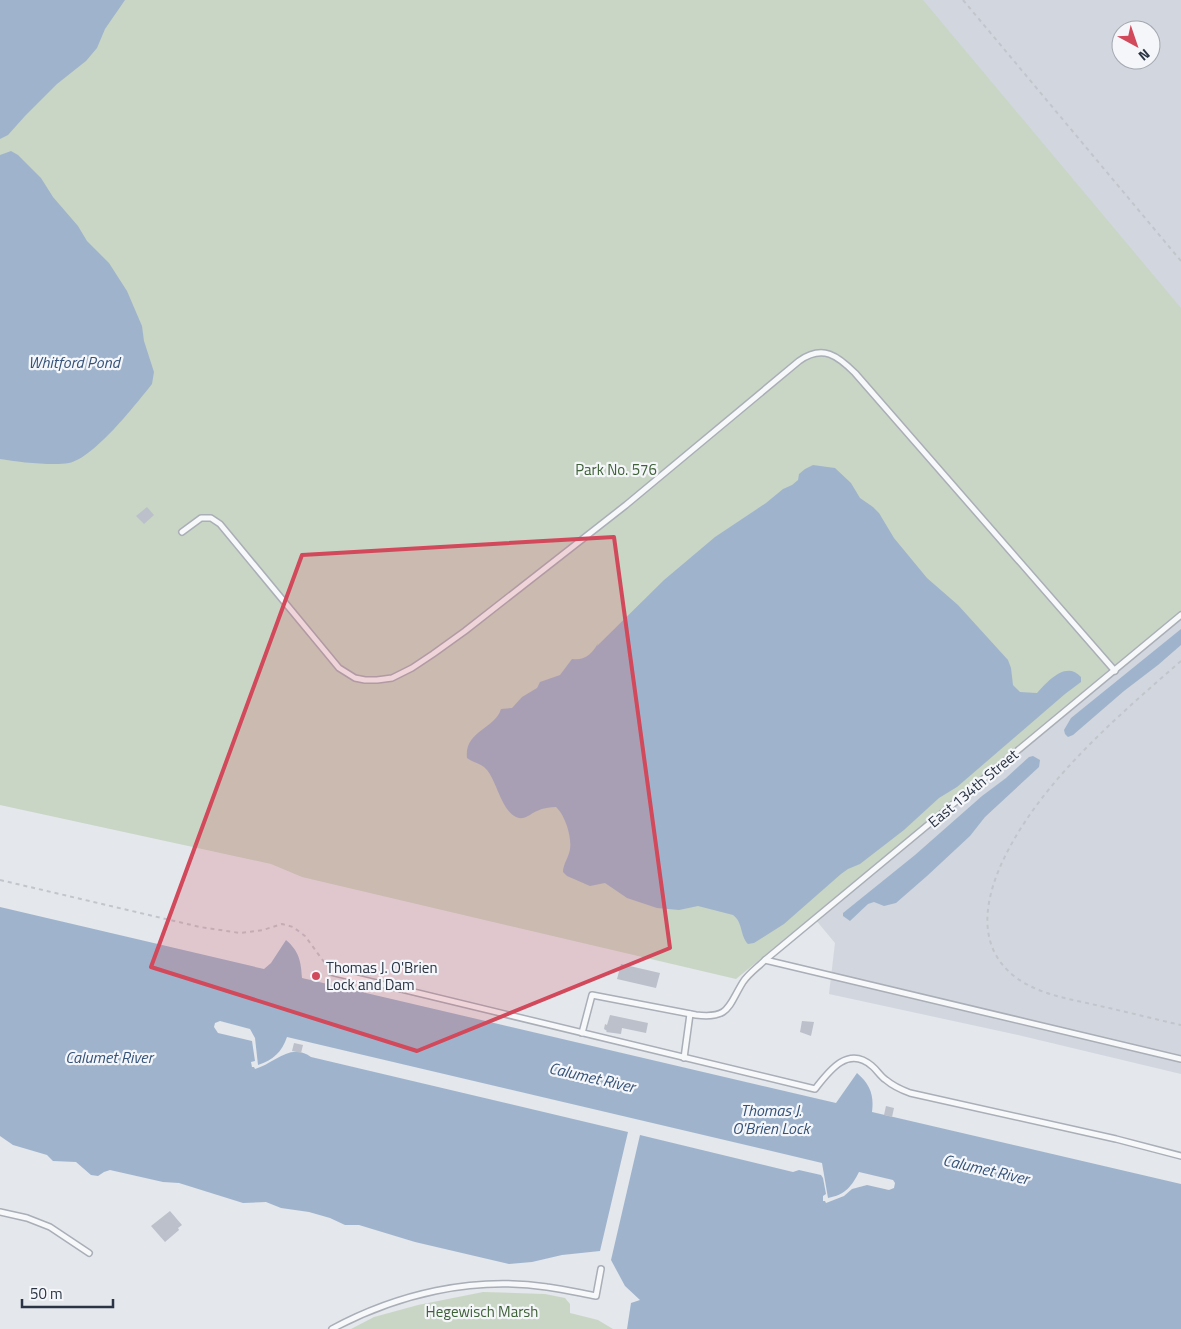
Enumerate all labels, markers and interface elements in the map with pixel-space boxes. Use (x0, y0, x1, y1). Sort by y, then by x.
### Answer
north arrow (1111, 20, 1161, 70)
text: N (1134, 44, 1155, 67)
water label: Whitford Pond (28, 350, 122, 374)
park label: Park No. 576 (575, 458, 657, 481)
street label: East 134th Street (923, 743, 1024, 833)
place label: Thomas J. O'Brien Lock and Dam (326, 956, 437, 996)
marker: Thomas J. O'Brien Lock and Dam (310, 970, 322, 982)
water label: Calumet River (65, 1045, 155, 1069)
water label: Calumet River (547, 1055, 639, 1099)
water label: Thomas J. O'Brien Lock (732, 1098, 812, 1140)
water label: Calumet River (941, 1147, 1033, 1191)
scale bar (22, 1276, 114, 1308)
text: 50 m (30, 1282, 63, 1305)
park label: Hegewisch Marsh (426, 1300, 538, 1323)

